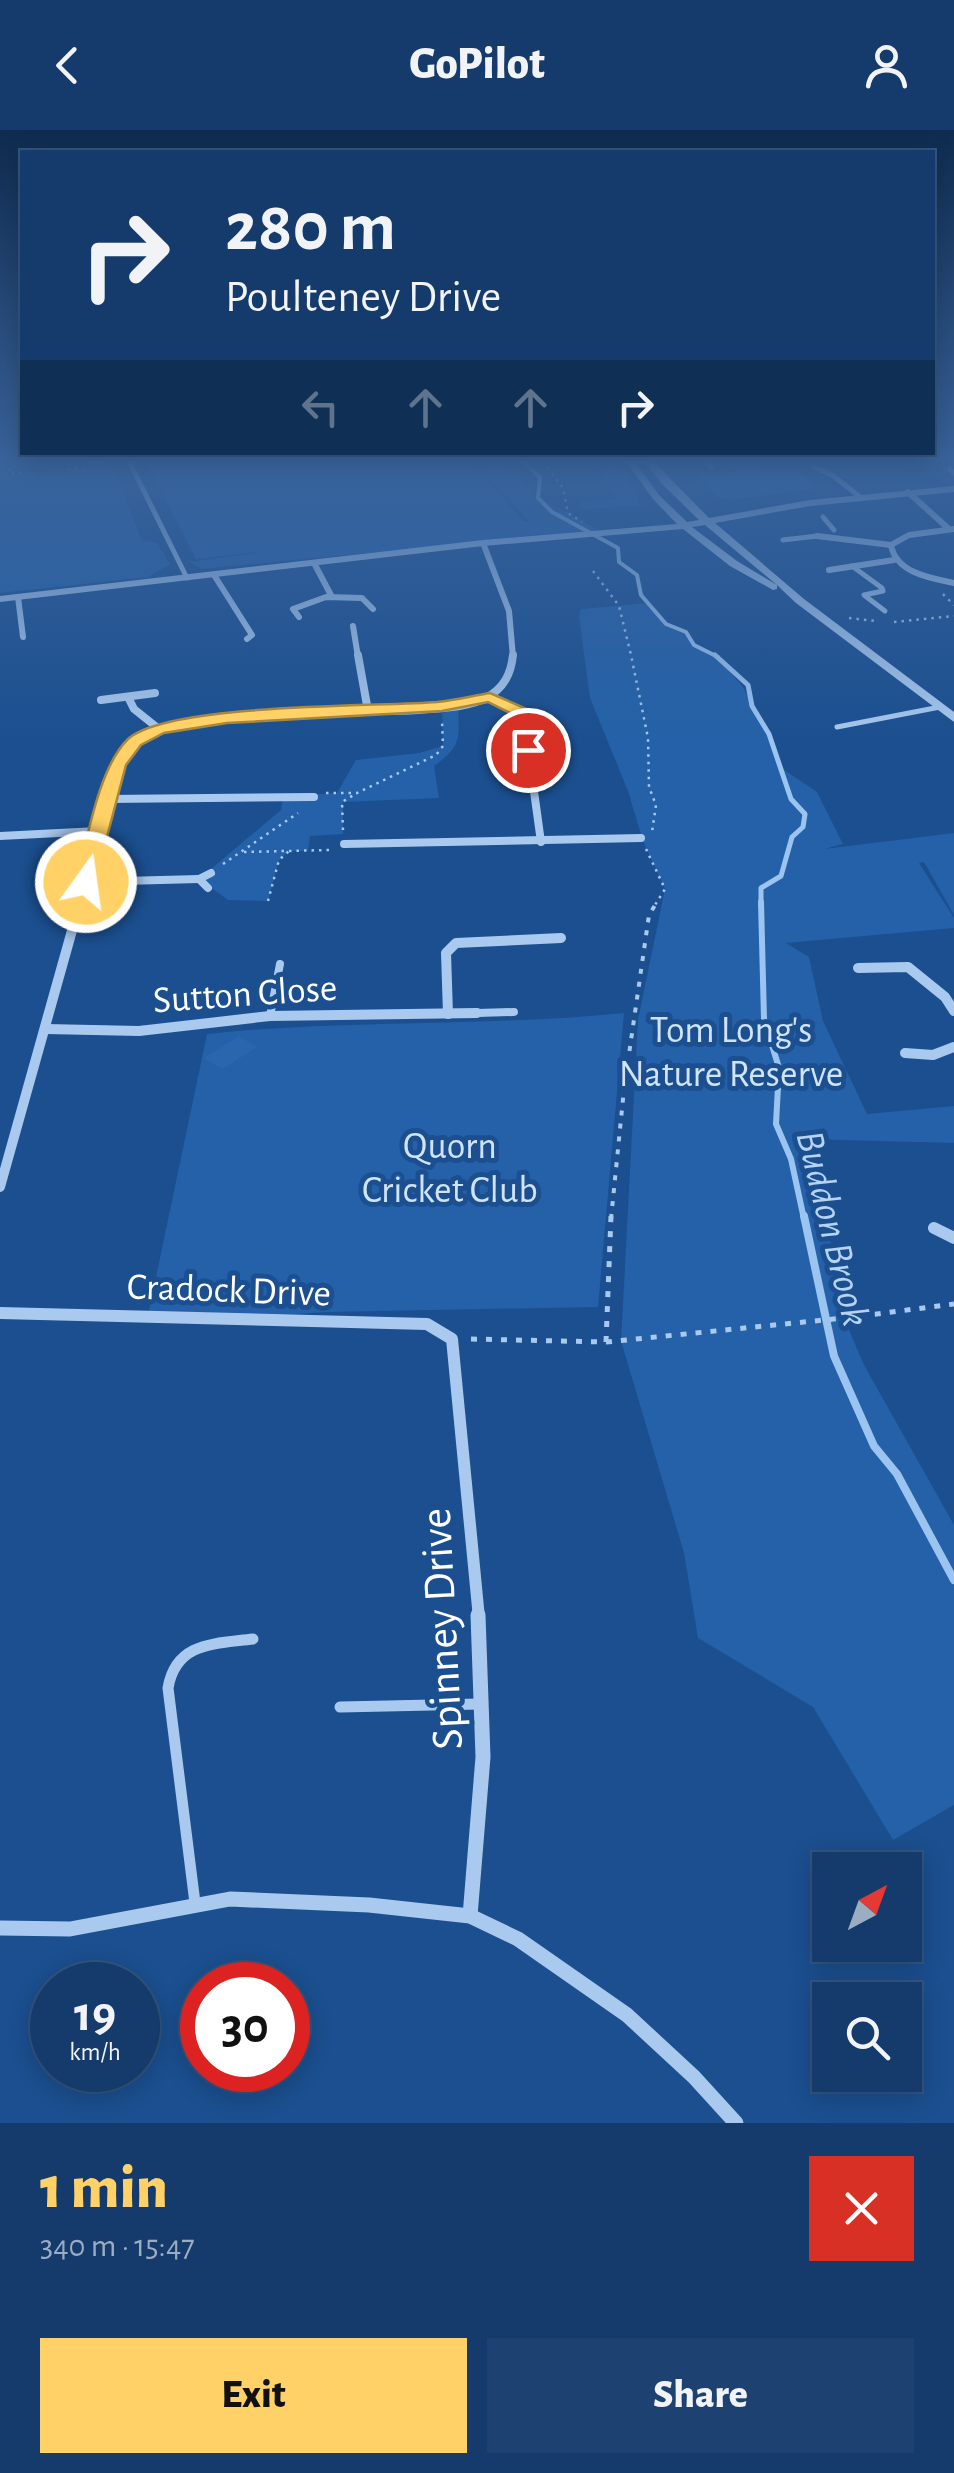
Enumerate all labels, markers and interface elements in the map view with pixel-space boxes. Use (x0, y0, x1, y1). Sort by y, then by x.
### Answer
icon: back (40, 38, 95, 93)
icon: person (859, 38, 914, 93)
text: GoPilot (409, 42, 545, 87)
icon: right (60, 190, 190, 320)
text: 280 m (225, 193, 396, 263)
text: Poulteney Drive (225, 275, 501, 320)
icon: left (293, 380, 348, 435)
icon: ahead (398, 380, 453, 435)
icon: ahead (503, 380, 558, 435)
icon: right (608, 380, 663, 435)
pin (486, 708, 571, 793)
icon: arrive (501, 723, 556, 778)
position arrow (34, 830, 138, 934)
street label: Sutton Close (152, 970, 339, 1020)
park label: Tom Long's Nature Reserve (619, 1012, 843, 1094)
water label: Buddon Brook (788, 1127, 876, 1330)
park label: Quorn Cricket Club (362, 1128, 538, 1210)
street label: Cradock Drive (126, 1268, 332, 1314)
street label: Spinney Drive (414, 1507, 471, 1751)
north arrow (812, 1852, 922, 1962)
map controls (812, 1852, 922, 2092)
speed limit sign: 30 (180, 1962, 310, 2092)
button: search (812, 1982, 922, 2092)
text: 19 (74, 1990, 116, 2040)
text: km/h (69, 2040, 121, 2065)
button: close (809, 2156, 914, 2261)
text: 1 min (40, 2159, 168, 2219)
text: 340 m · 15:47 (40, 2230, 195, 2262)
button: Exit (40, 2338, 467, 2453)
button: Share (487, 2338, 914, 2453)

